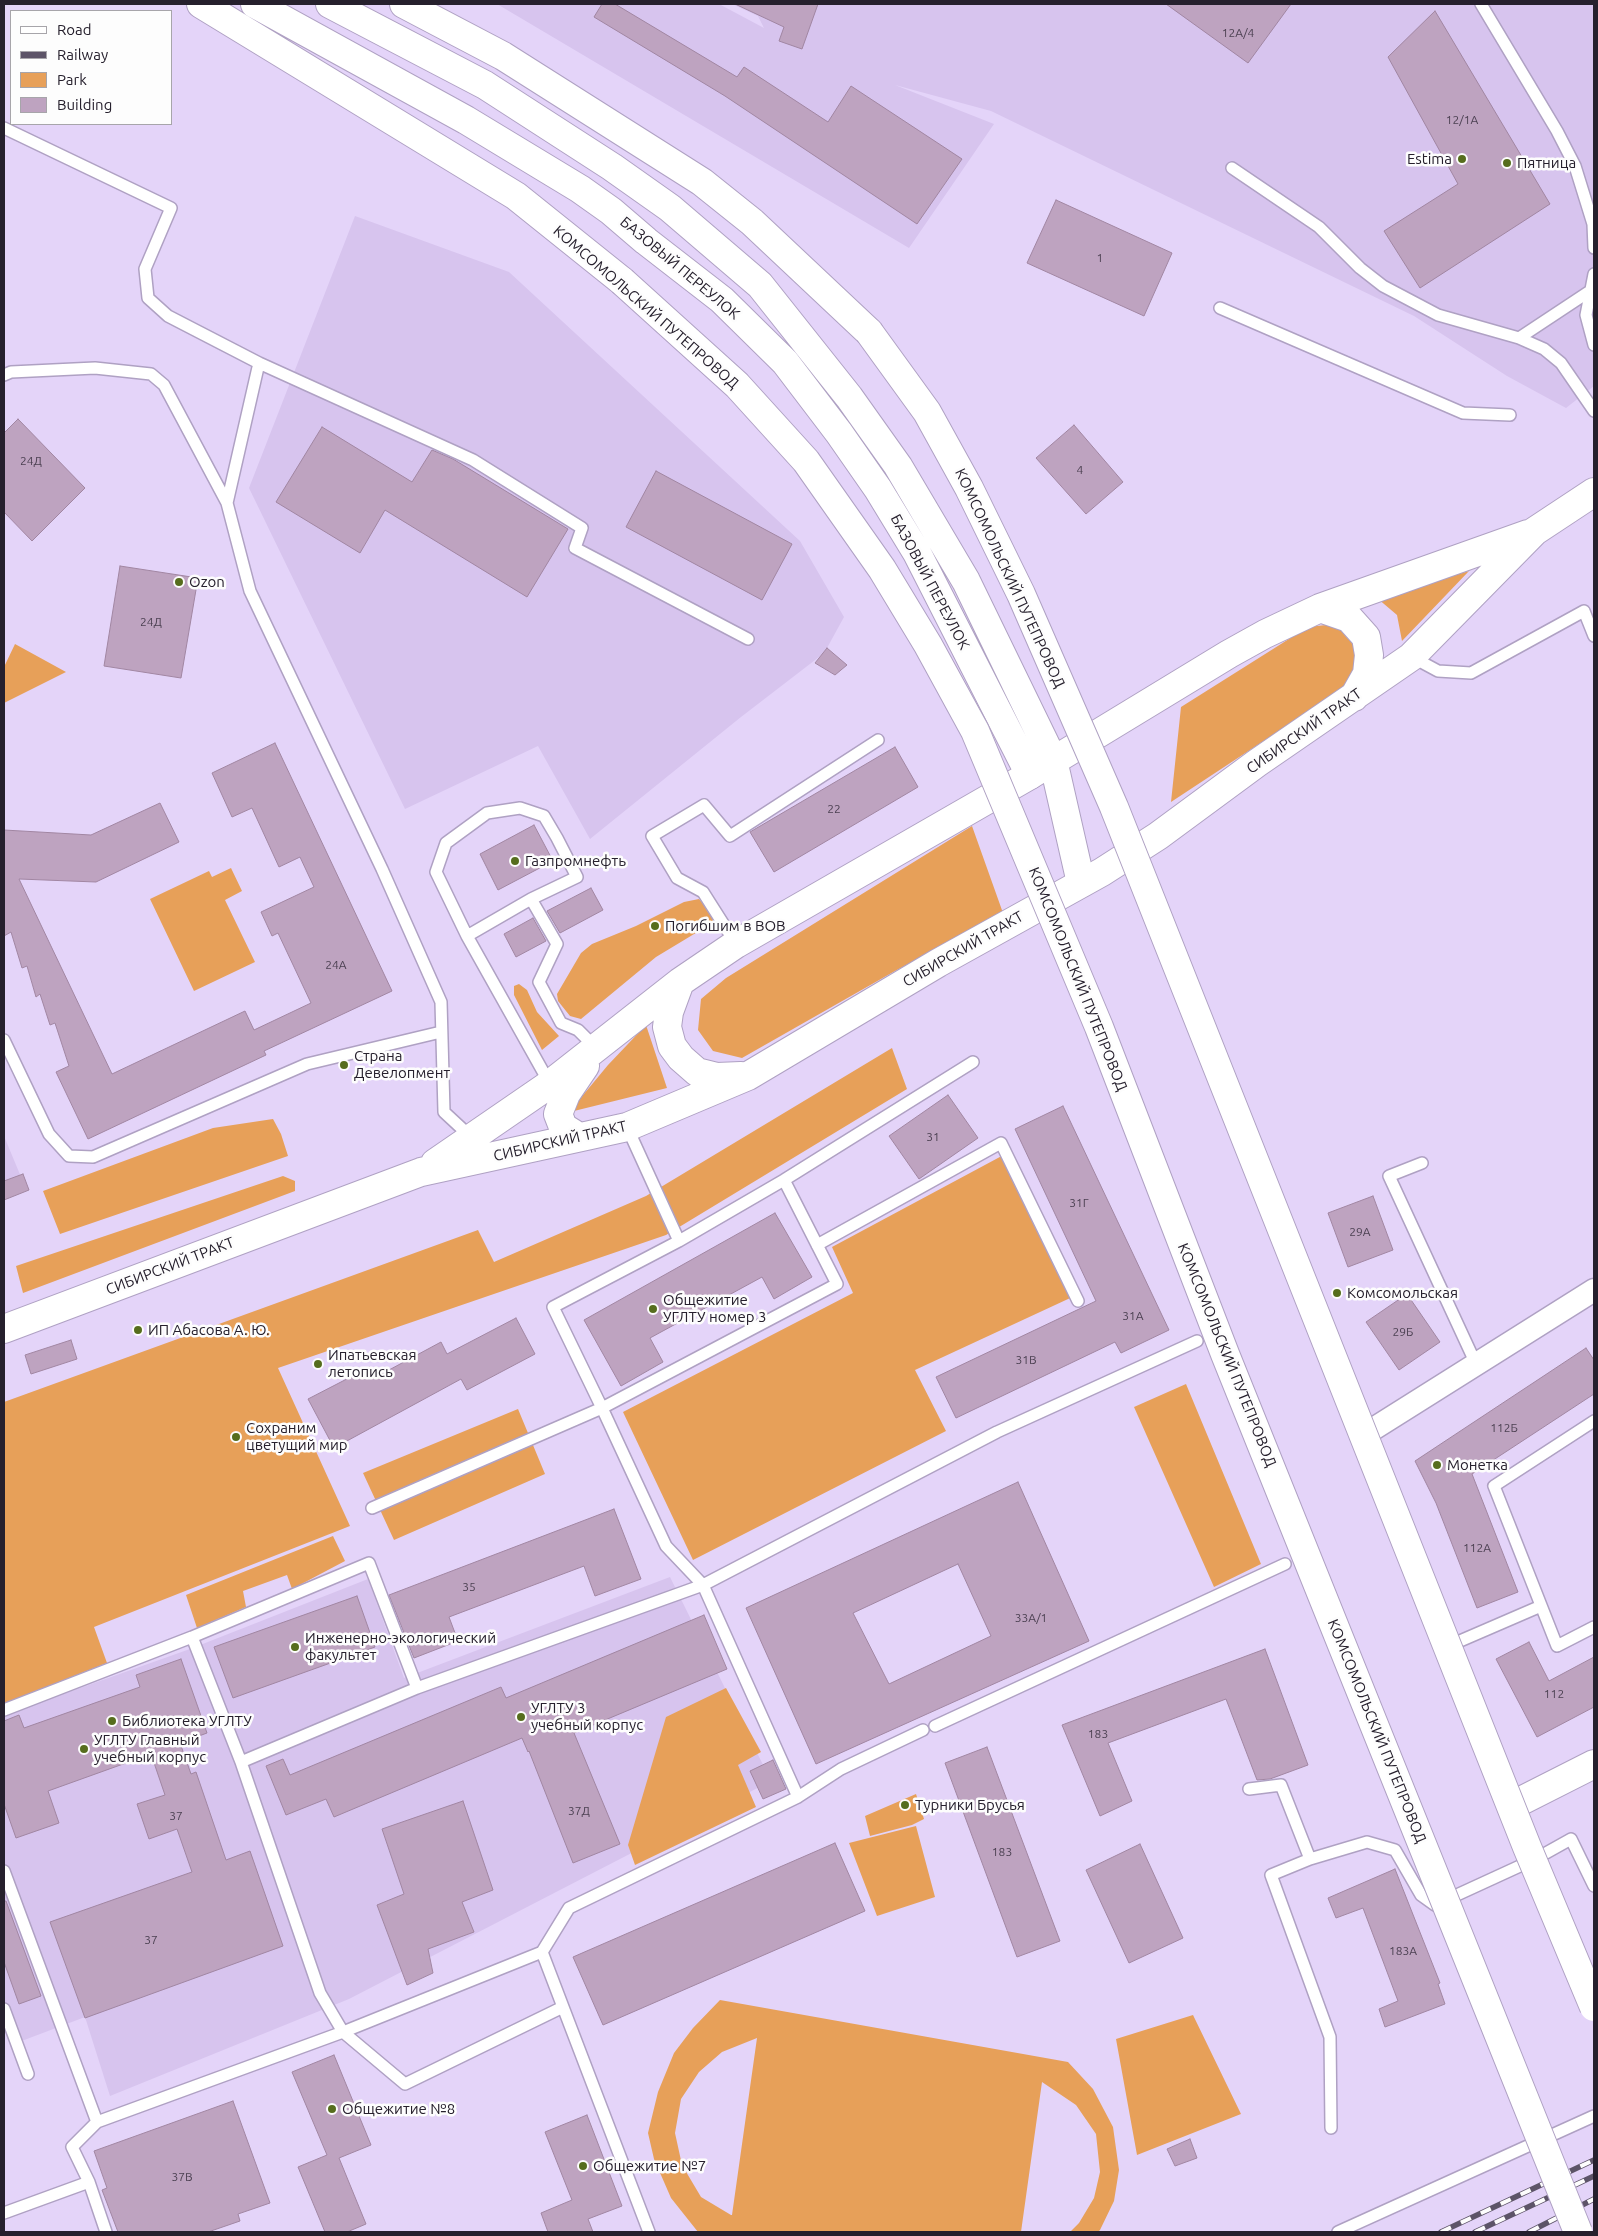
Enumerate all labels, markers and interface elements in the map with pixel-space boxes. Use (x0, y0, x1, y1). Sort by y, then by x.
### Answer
legend (10, 10, 172, 125)
text: Road (57, 21, 92, 38)
house number: 12А/4 (1222, 26, 1254, 40)
text: Railway (57, 46, 108, 63)
text: Park (57, 71, 87, 88)
text: Building (57, 96, 112, 113)
house number: 12/1А (1446, 113, 1478, 127)
place label: Estima (1407, 150, 1452, 168)
marker: Estima (1456, 153, 1468, 165)
place label: Пятница (1517, 154, 1576, 172)
marker: Пятница (1501, 157, 1513, 169)
street label: БАЗОВЫЙ ПЕРЕУЛОК (617, 213, 743, 323)
street label: КОМСОМОЛЬСКИЙ ПУТЕПРОВОД (550, 222, 742, 392)
house number: 1 (1097, 251, 1103, 265)
house number: 24Д (20, 454, 42, 468)
house number: 4 (1077, 463, 1083, 477)
street label: КОМСОМОЛЬСКИЙ ПУТЕПРОВОД (951, 466, 1069, 690)
street label: БАЗОВЫЙ ПЕРЕУЛОК (887, 511, 973, 653)
place label: Ozon (189, 573, 225, 591)
marker: Ozon (173, 576, 185, 588)
house number: 24Д (140, 615, 162, 629)
street label: СИБИРСКИЙ ТРАКТ (1243, 685, 1365, 777)
house number: 22 (827, 802, 841, 816)
place label: Газпромнефть (525, 852, 626, 870)
marker: Газпромнефть (509, 855, 521, 867)
street label: КОМСОМОЛЬСКИЙ ПУТЕПРОВОД (1025, 865, 1131, 1093)
street label: СИБИРСКИЙ ТРАКТ (900, 907, 1026, 991)
place label: Погибшим в ВОВ (665, 917, 786, 935)
marker: Погибшим в ВОВ (649, 920, 661, 932)
house number: 24А (325, 958, 347, 972)
place label: Страна Девелопмент (354, 1047, 450, 1082)
marker: Страна Девелопмент (338, 1059, 350, 1071)
street label: СИБИРСКИЙ ТРАКТ (492, 1117, 628, 1165)
house number: 31 (926, 1130, 940, 1144)
house number: 31Г (1069, 1196, 1089, 1210)
house number: 29А (1349, 1225, 1371, 1239)
street label: СИБИРСКИЙ ТРАКТ (103, 1233, 237, 1299)
street label: КОМСОМОЛЬСКИЙ ПУТЕПРОВОД (1174, 1241, 1280, 1469)
place label: Комсомольская (1347, 1284, 1458, 1302)
marker: Комсомольская (1331, 1287, 1343, 1299)
place label: Общежитие УГЛТУ номер 3 (663, 1291, 766, 1326)
marker: Общежитие УГЛТУ номер 3 (647, 1303, 659, 1315)
house number: 31А (1122, 1309, 1144, 1323)
place label: ИП Абасова А. Ю. (148, 1321, 270, 1339)
marker: ИП Абасова А. Ю. (132, 1324, 144, 1336)
house number: 29Б (1393, 1325, 1413, 1339)
place label: Ипатьевская летопись (328, 1346, 416, 1381)
house number: 31В (1015, 1353, 1037, 1367)
marker: Ипатьевская летопись (312, 1358, 324, 1370)
place label: Сохраним цветущий мир (246, 1419, 348, 1454)
house number: 112Б (1490, 1421, 1518, 1435)
marker: Сохраним цветущий мир (230, 1431, 242, 1443)
place label: Монетка (1447, 1456, 1508, 1474)
marker: Монетка (1431, 1459, 1443, 1471)
house number: 112А (1463, 1541, 1491, 1555)
house number: 35 (462, 1580, 476, 1594)
house number: 33А/1 (1015, 1611, 1047, 1625)
street label: КОМСОМОЛЬСКИЙ ПУТЕПРОВОД (1324, 1617, 1430, 1845)
place label: Инженерно-экологический факультет (305, 1629, 496, 1664)
marker: Инженерно-экологический факультет (289, 1641, 301, 1653)
house number: 112 (1544, 1687, 1564, 1701)
place label: УГЛТУ 3 учебный корпус (531, 1699, 643, 1734)
marker: УГЛТУ 3 учебный корпус (515, 1711, 527, 1723)
place label: Библиотека УГЛТУ (122, 1712, 252, 1730)
marker: Библиотека УГЛТУ (106, 1715, 118, 1727)
house number: 183 (1088, 1727, 1108, 1741)
place label: УГЛТУ Главный учебный корпус (94, 1731, 206, 1766)
marker: УГЛТУ Главный учебный корпус (78, 1743, 90, 1755)
place label: Турники Брусья (915, 1796, 1025, 1814)
marker: Турники Брусья (899, 1799, 911, 1811)
house number: 37Д (568, 1804, 590, 1818)
house number: 37 (169, 1809, 183, 1823)
house number: 183 (992, 1845, 1012, 1859)
house number: 37 (144, 1933, 158, 1947)
house number: 183А (1389, 1944, 1417, 1958)
place label: Общежитие №8 (342, 2100, 455, 2118)
marker: Общежитие №8 (326, 2103, 338, 2115)
place label: Общежитие №7 (593, 2157, 706, 2175)
marker: Общежитие №7 (577, 2160, 589, 2172)
house number: 37В (171, 2170, 193, 2184)

